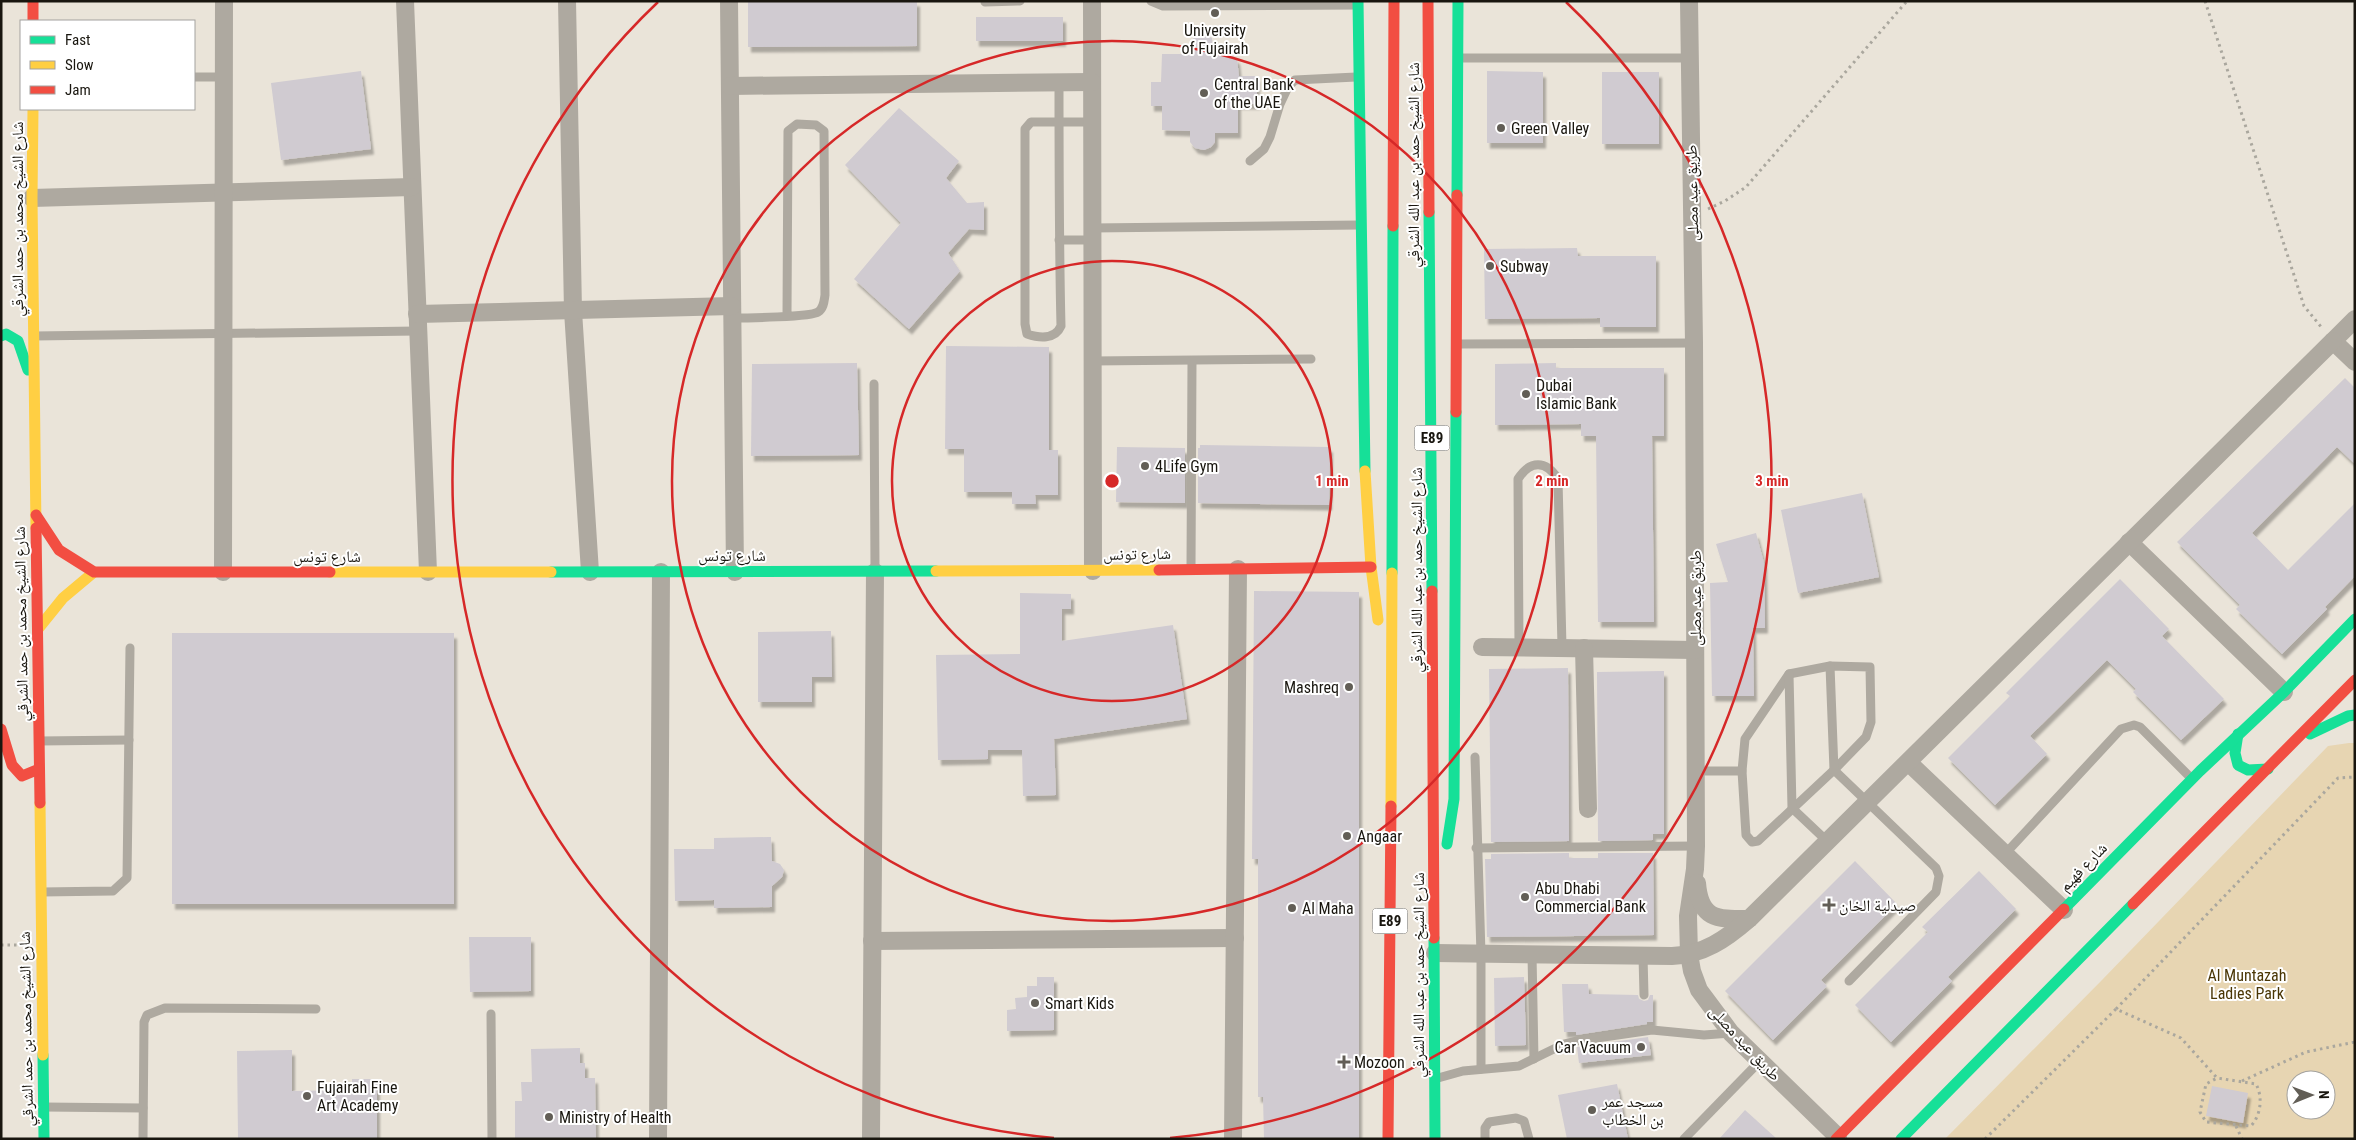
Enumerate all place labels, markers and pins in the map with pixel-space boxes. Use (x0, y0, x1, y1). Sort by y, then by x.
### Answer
marker: University of Fujairah (1209, 7, 1221, 19)
place label: University of Fujairah (1182, 21, 1248, 58)
place label: Central Bank of the UAE (1214, 75, 1295, 112)
marker: Central Bank of the UAE (1198, 87, 1210, 99)
place label: Green Valley (1511, 119, 1590, 138)
marker: Green Valley (1495, 122, 1507, 134)
place label: Subway (1500, 257, 1549, 276)
marker: Subway (1484, 260, 1496, 272)
place label: Dubai Islamic Bank (1536, 376, 1618, 413)
marker: Dubai Islamic Bank (1520, 388, 1532, 400)
place label: 4Life Gym (1155, 457, 1218, 476)
marker: 4Life Gym (1139, 460, 1151, 472)
centre of rings (1103, 472, 1121, 490)
place label: Mashreq (1284, 678, 1339, 697)
marker: Mashreq (1343, 681, 1355, 693)
place label: Angaar (1357, 827, 1402, 846)
marker: Angaar (1341, 830, 1353, 842)
place label: Abu Dhabi Commercial Bank (1535, 879, 1647, 916)
marker: Abu Dhabi Commercial Bank (1519, 891, 1531, 903)
place label: صيدلية الخان (1839, 896, 1916, 916)
place label: Al Maha (1302, 899, 1354, 918)
marker: صيدلية الخان (1823, 899, 1835, 911)
marker: Al Maha (1286, 902, 1298, 914)
place label: Smart Kids (1045, 994, 1114, 1013)
marker: Smart Kids (1029, 997, 1041, 1009)
place label: Car Vacuum (1555, 1038, 1631, 1057)
marker: Car Vacuum (1635, 1041, 1647, 1053)
place label: Mozoon (1354, 1053, 1405, 1072)
marker: Mozoon (1338, 1056, 1350, 1068)
place label: Fujairah Fine Art Academy (317, 1078, 399, 1115)
marker: Fujairah Fine Art Academy (301, 1090, 313, 1102)
place label: مسجد عمر بن الخطاب (1601, 1092, 1664, 1130)
marker: مسجد عمر بن الخطاب (1586, 1104, 1598, 1116)
place label: Ministry of Health (559, 1108, 672, 1127)
marker: Ministry of Health (543, 1111, 555, 1123)

